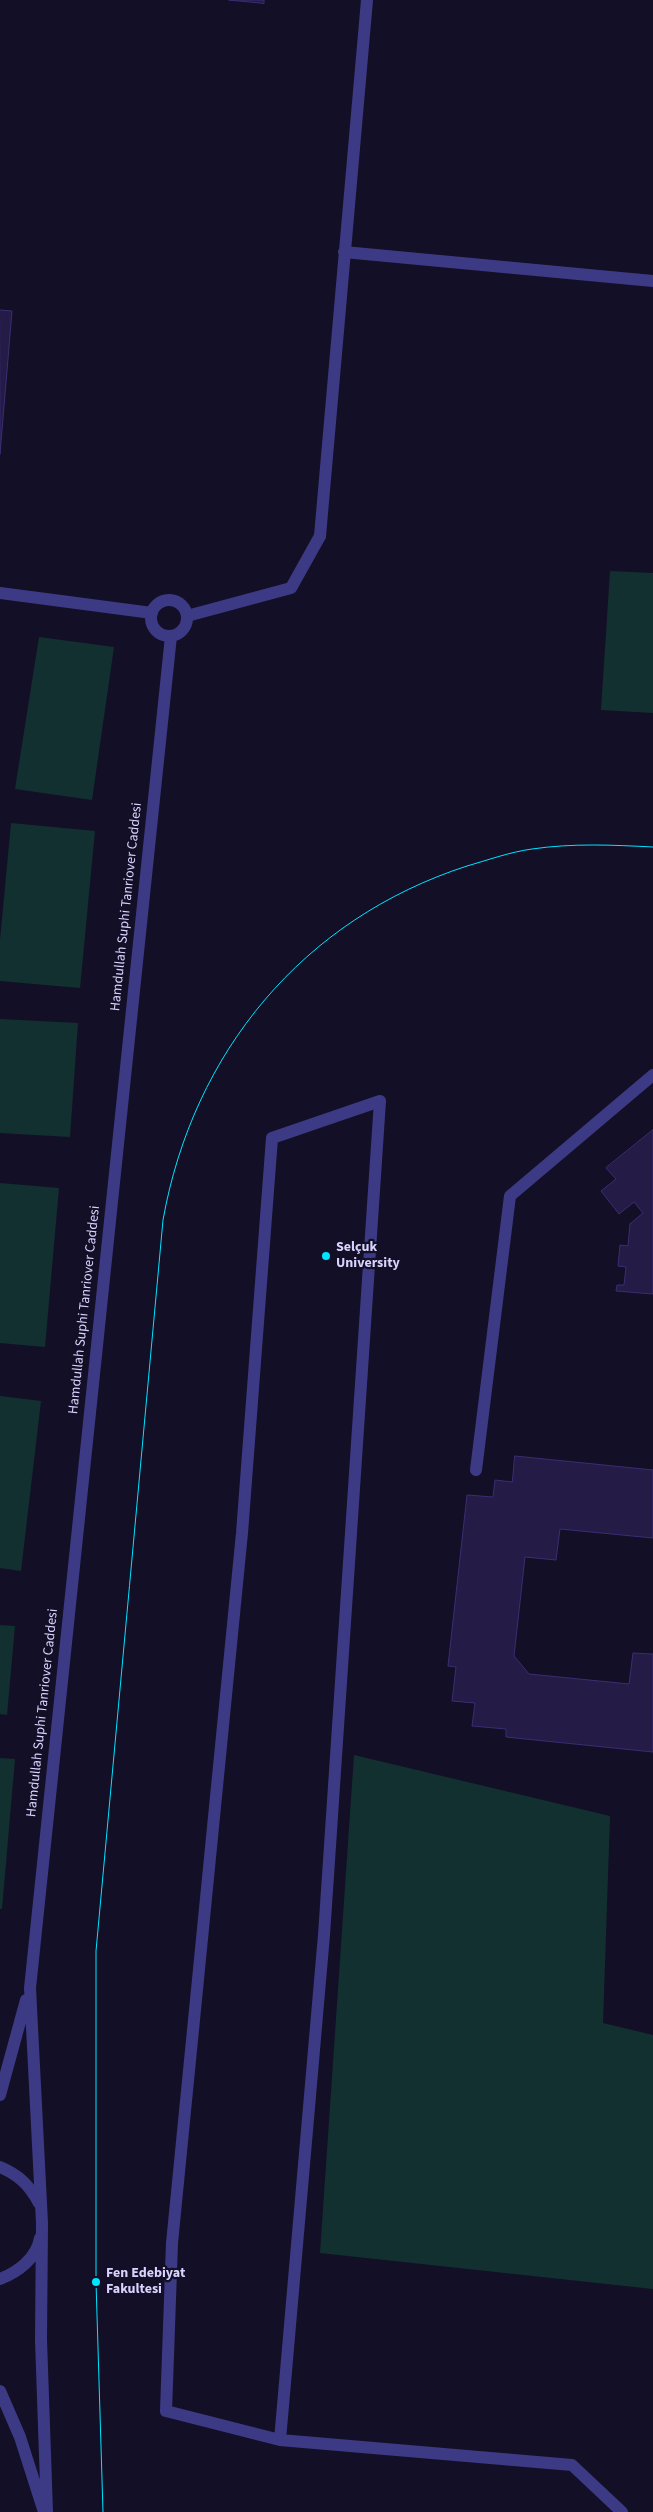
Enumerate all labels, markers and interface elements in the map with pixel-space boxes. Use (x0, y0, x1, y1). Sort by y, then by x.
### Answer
street label: Hamdullah Suphi Tanriover Caddesi (108, 802, 146, 1012)
street label: Hamdullah Suphi Tanriover Caddesi (66, 1205, 104, 1415)
place label: Selçuk University (336, 1240, 400, 1272)
marker: Selçuk University (320, 1250, 332, 1262)
street label: Hamdullah Suphi Tanriover Caddesi (24, 1608, 62, 1818)
place label: Fen Edebiyat Fakultesi (106, 2266, 185, 2298)
marker: Fen Edebiyat Fakultesi (90, 2276, 102, 2288)

